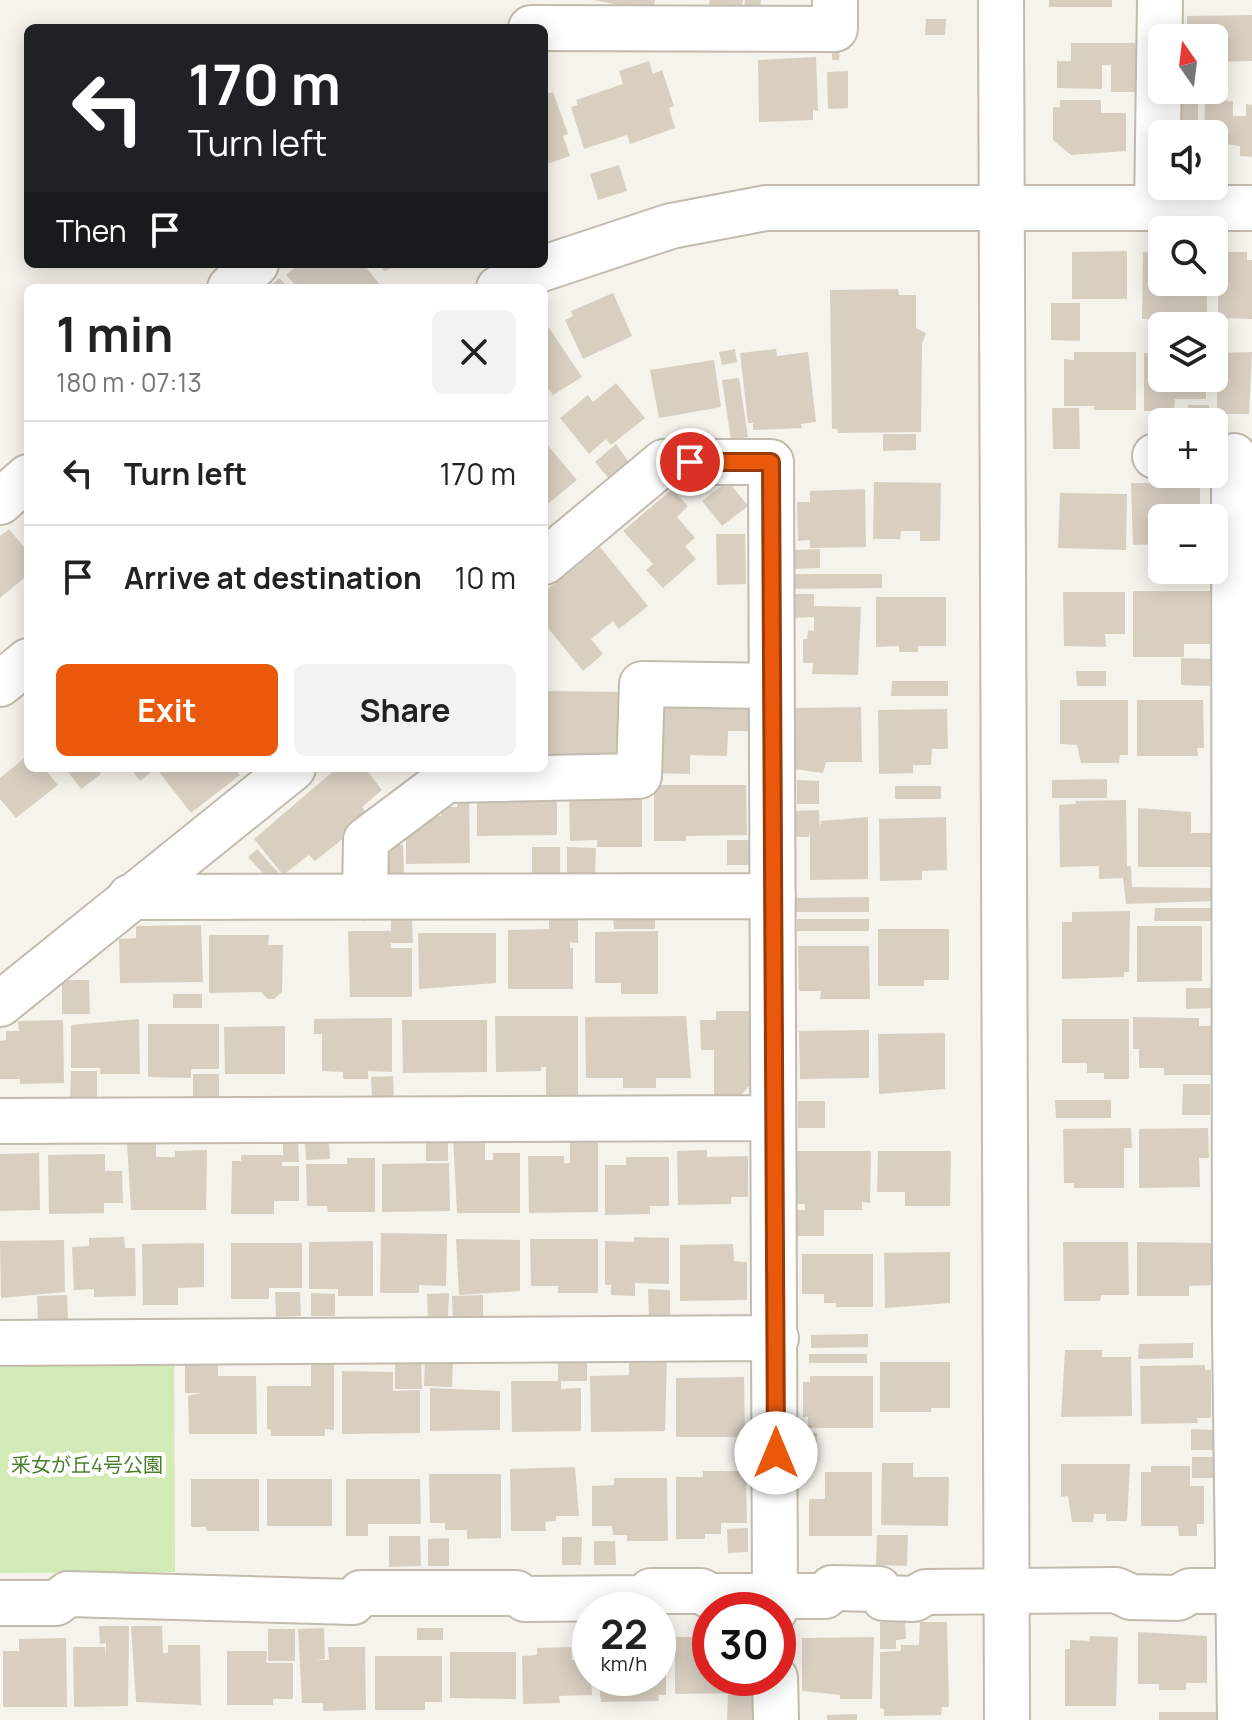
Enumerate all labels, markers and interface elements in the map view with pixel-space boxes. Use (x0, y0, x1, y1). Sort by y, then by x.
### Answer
north arrow (1148, 24, 1228, 104)
map controls (1148, 24, 1228, 584)
text: 170 m (188, 45, 341, 122)
icon: left (56, 56, 160, 160)
text: Turn left (188, 118, 327, 167)
button: sound (1148, 120, 1228, 200)
icon: arrive (143, 208, 187, 252)
text: Then (56, 210, 127, 251)
button: search (1148, 216, 1228, 296)
text: 1 min (56, 301, 173, 366)
button: close (432, 310, 516, 394)
button: layers (1148, 312, 1228, 392)
text: 180 m · 07:13 (56, 364, 202, 400)
button: + (1148, 408, 1228, 488)
pin (656, 428, 724, 496)
icon: arrive (668, 440, 712, 484)
icon: left (56, 451, 100, 495)
text: Turn left (124, 453, 247, 494)
text: 170 m (439, 453, 516, 494)
button: − (1148, 504, 1228, 584)
icon: arrive (56, 555, 100, 599)
text: Arrive at destination (124, 557, 422, 598)
text: 10 m (455, 557, 516, 598)
button: Exit (56, 664, 278, 756)
button: Share (294, 664, 516, 756)
position arrow (734, 1411, 818, 1495)
park label: 釆女が丘4号公園 (11, 1451, 163, 1478)
speed limit sign: 30 (692, 1592, 796, 1696)
text: 22 (600, 1606, 648, 1661)
text: km/h (601, 1650, 647, 1677)

